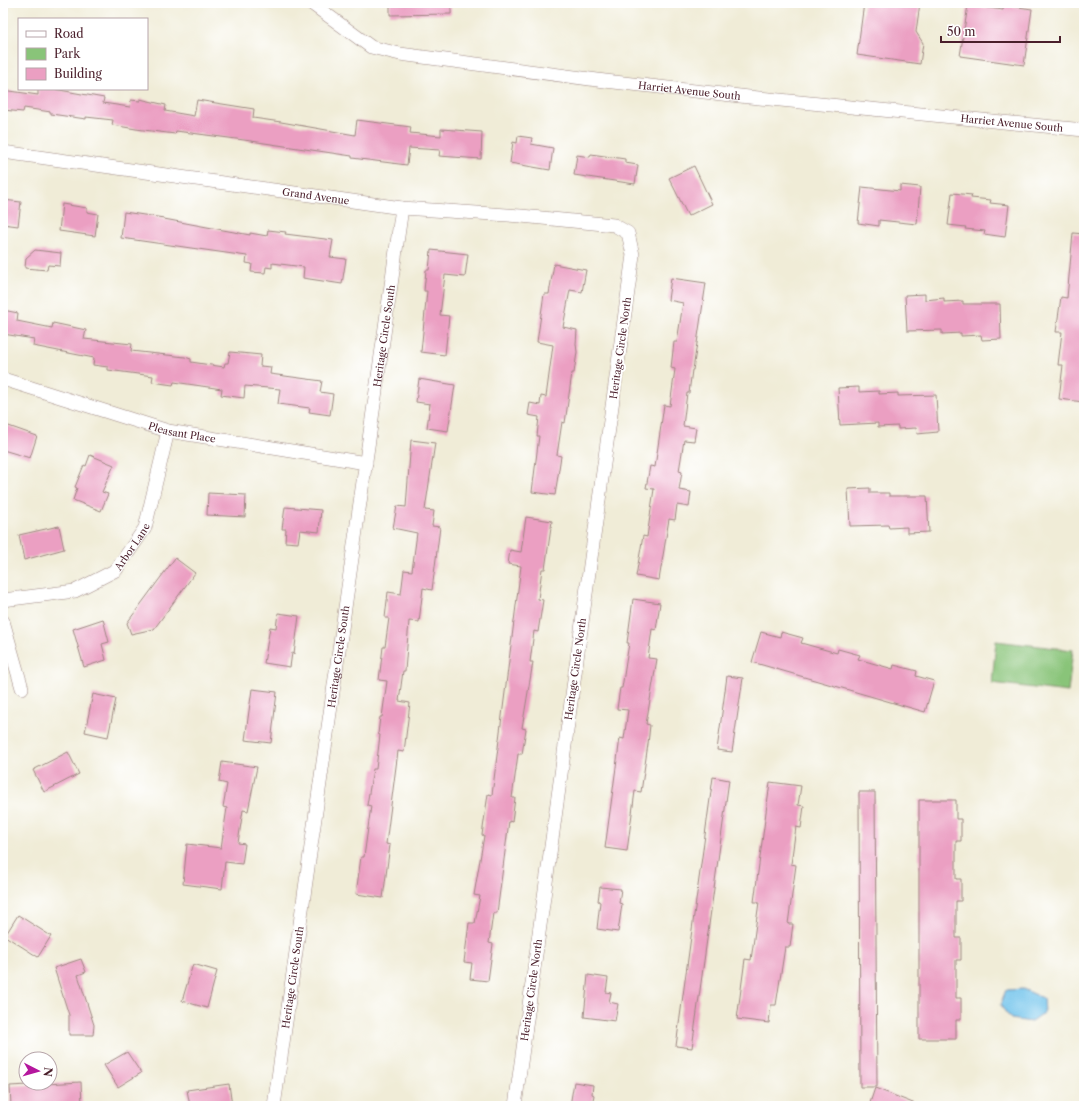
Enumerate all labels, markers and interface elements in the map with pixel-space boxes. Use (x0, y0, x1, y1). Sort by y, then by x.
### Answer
legend (18, 18, 148, 90)
scale bar (941, 18, 1060, 44)
text: 50 m (947, 24, 976, 39)
text: Road (54, 26, 84, 41)
text: Park (54, 46, 81, 61)
text: Building (54, 66, 102, 81)
street label: Harriet Avenue South (637, 79, 742, 103)
street label: Harriet Avenue South (960, 112, 1064, 135)
street label: Grand Avenue (281, 185, 351, 208)
street label: Heritage Circle South (371, 283, 398, 388)
street label: Heritage Circle North (607, 295, 634, 400)
street label: Pleasant Place (147, 419, 217, 446)
street label: Arbor Lane (111, 522, 153, 574)
street label: Heritage Circle South (325, 604, 352, 709)
street label: Heritage Circle North (562, 616, 589, 721)
street label: Heritage Circle South (279, 925, 307, 1029)
street label: Heritage Circle North (518, 937, 545, 1042)
north arrow (18, 1051, 58, 1091)
text: N (40, 1067, 55, 1078)

